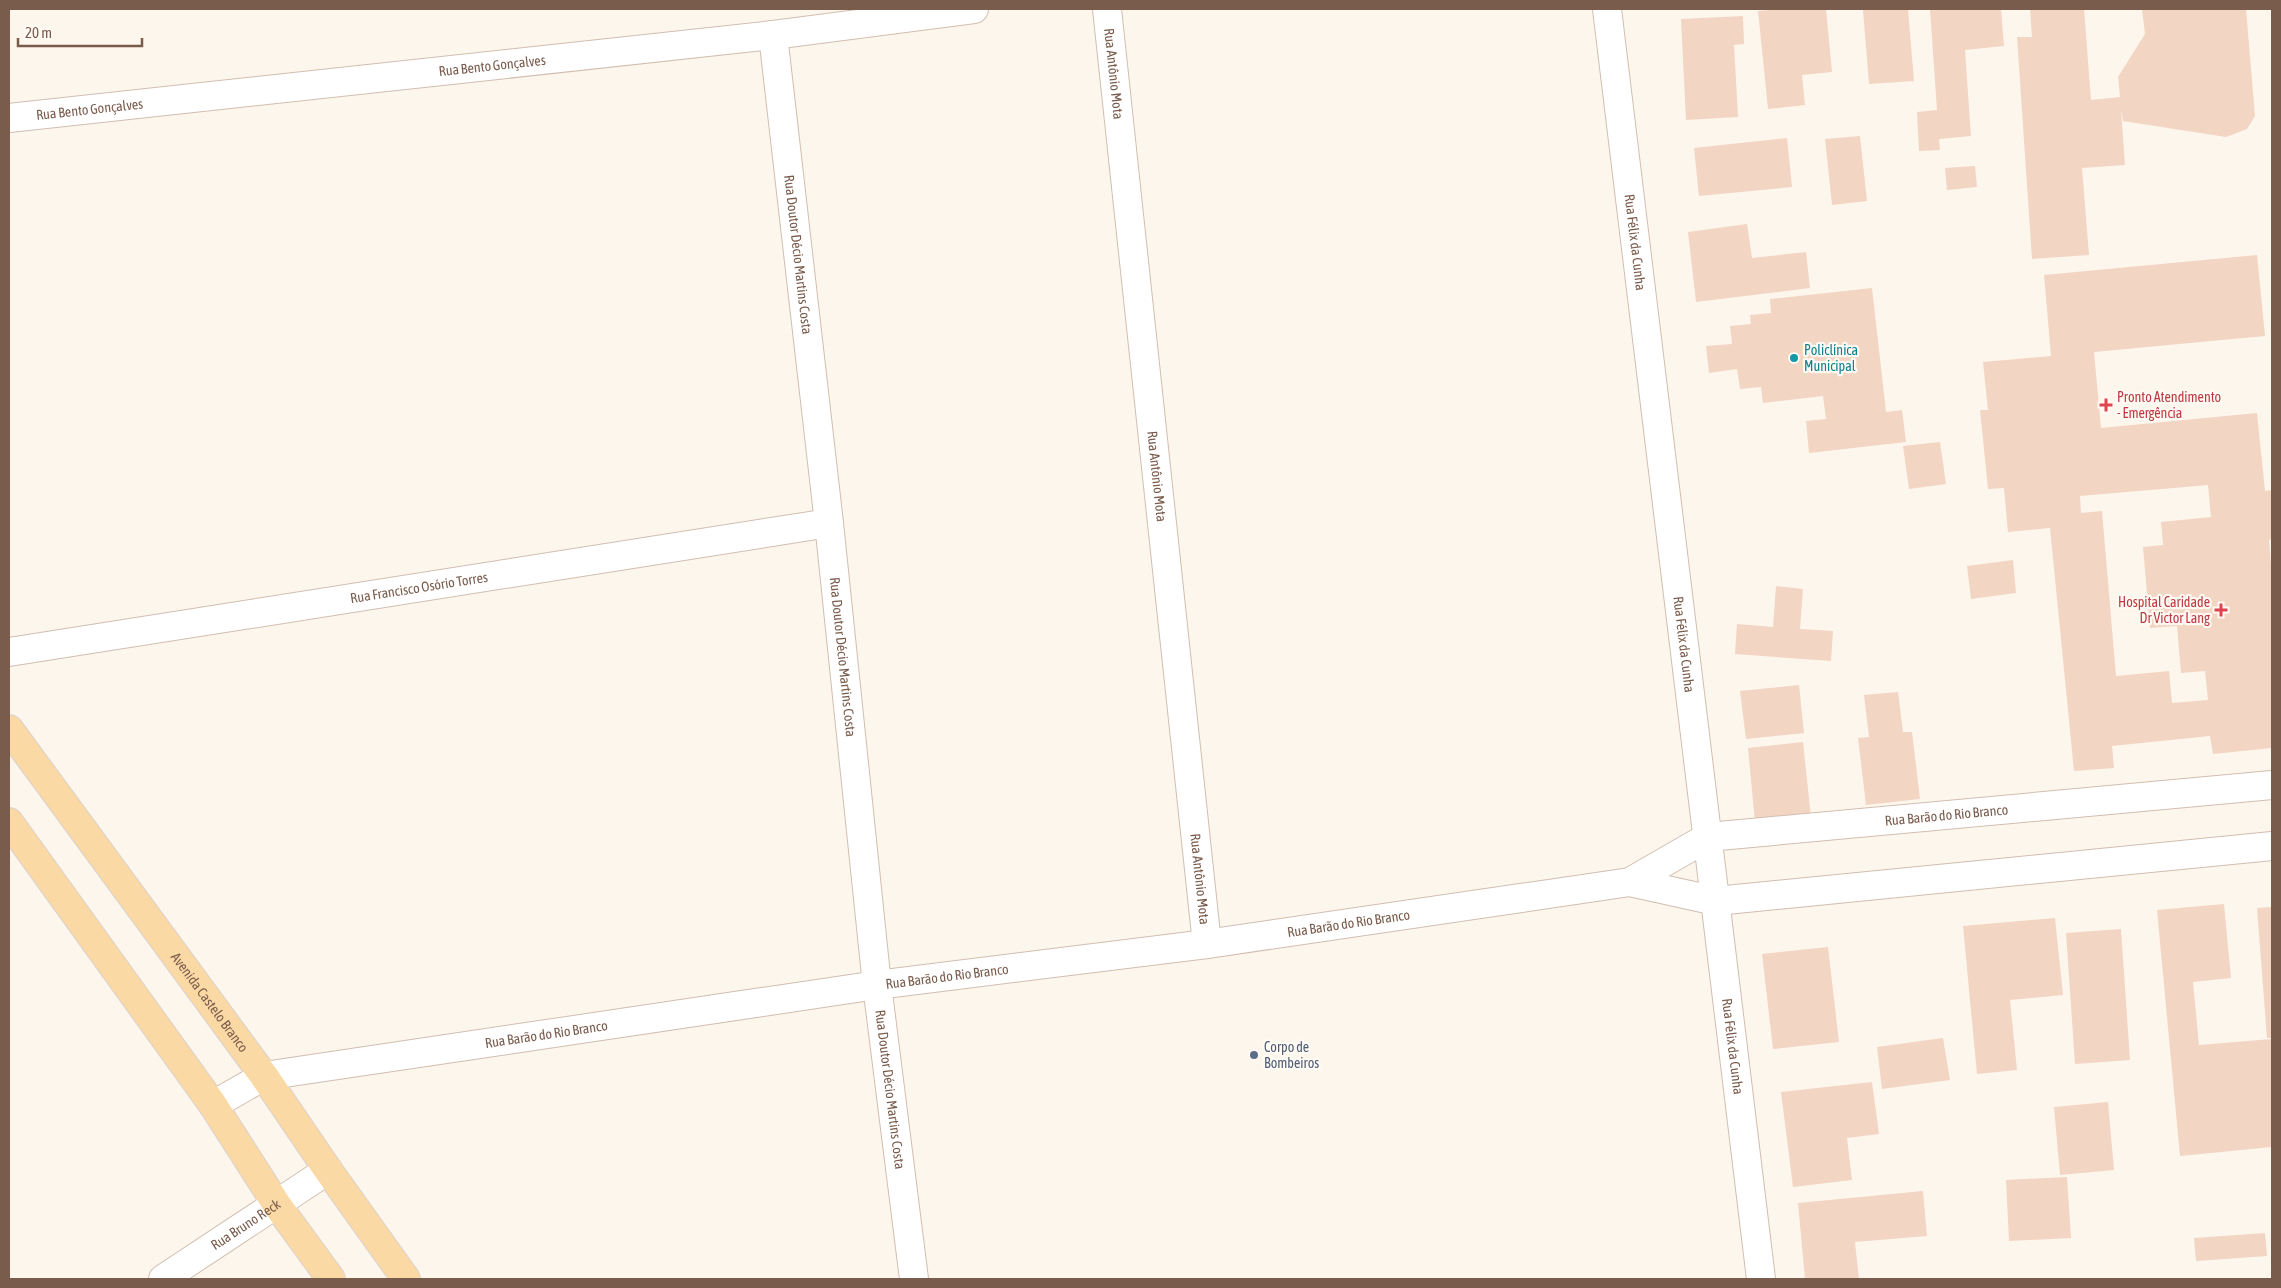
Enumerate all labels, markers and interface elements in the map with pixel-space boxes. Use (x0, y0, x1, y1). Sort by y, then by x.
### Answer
scale bar (18, 15, 141, 47)
text: 20 m (25, 24, 52, 41)
street label: Rua Antônio Mota (1101, 27, 1127, 120)
street label: Rua Bento Gonçalves (438, 52, 546, 79)
street label: Rua Bento Gonçalves (35, 95, 144, 123)
street label: Rua Doutor Décio Martins Costa (781, 174, 815, 335)
street label: Rua Félix da Cunha (1622, 193, 1649, 291)
place label: Policlínica Municipal (1804, 342, 1858, 374)
marker: Policlínica Municipal (1788, 352, 1800, 364)
place label: Pronto Atendimento - Emergência (2117, 389, 2221, 421)
marker: Pronto Atendimento - Emergência (2099, 398, 2113, 412)
street label: Rua Antônio Mota (1144, 430, 1170, 523)
street label: Rua Francisco Osório Torres (349, 569, 489, 606)
street label: Rua Doutor Décio Martins Costa (827, 577, 859, 738)
place label: Hospital Caridade Dr Victor Lang (2118, 594, 2210, 626)
street label: Rua Félix da Cunha (1670, 595, 1698, 693)
marker: Hospital Caridade Dr Victor Lang (2214, 603, 2228, 617)
street label: Rua Barão do Rio Branco (1884, 801, 2009, 829)
street label: Rua Antônio Mota (1187, 833, 1213, 925)
street label: Rua Barão do Rio Branco (1286, 906, 1411, 940)
street label: Avenida Castelo Branco (168, 949, 252, 1055)
street label: Rua Barão do Rio Branco (885, 961, 1009, 992)
street label: Rua Félix da Cunha (1719, 997, 1747, 1095)
street label: Rua Doutor Décio Martins Costa (872, 1009, 908, 1170)
street label: Rua Barão do Rio Branco (484, 1017, 609, 1051)
place label: Corpo de Bombeiros (1264, 1039, 1319, 1071)
marker: Corpo de Bombeiros (1248, 1049, 1260, 1061)
street label: Rua Bruno Reck (208, 1196, 283, 1253)

